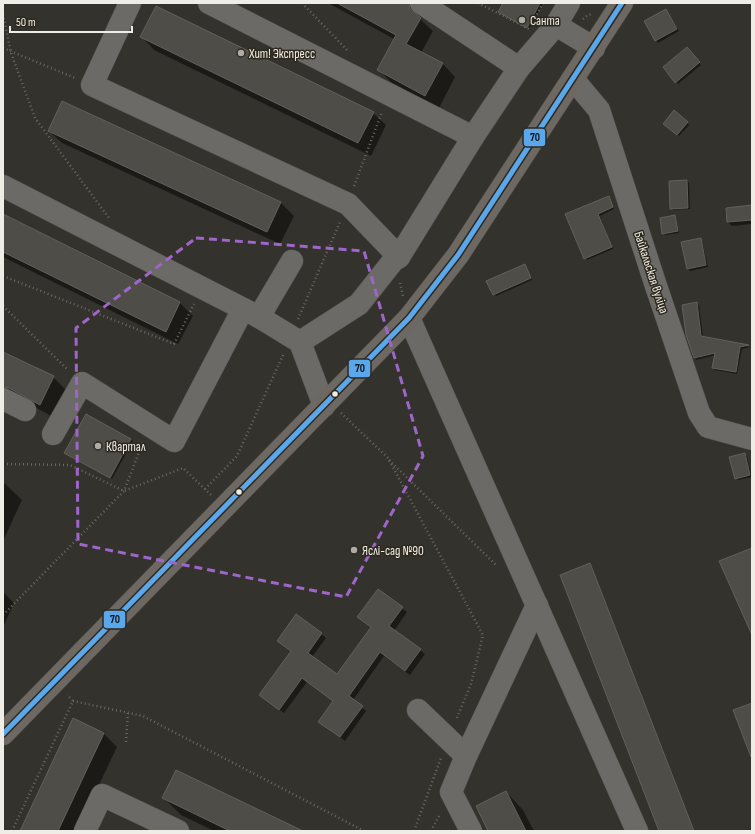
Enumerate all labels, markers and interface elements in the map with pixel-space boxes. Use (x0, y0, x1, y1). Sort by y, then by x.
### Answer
scale bar (10, 8, 132, 34)
place label: Санта (530, 13, 560, 29)
text: 50 m (16, 15, 36, 30)
marker: Санта (517, 15, 527, 25)
place label: Хит! Экспресс (248, 46, 315, 62)
marker: Хит! Экспресс (236, 48, 246, 58)
line badge: 70 (523, 128, 546, 147)
text: 70 (530, 131, 540, 144)
street label: Байкальская вуліца (630, 229, 672, 315)
line badge: 70 (348, 359, 371, 378)
text: 70 (355, 362, 365, 375)
unlabelled marker (330, 389, 340, 399)
place label: Квартал (106, 439, 146, 455)
marker: Квартал (93, 441, 103, 451)
unlabelled marker (234, 487, 244, 497)
place label: Яслі-сад №90 (362, 543, 424, 559)
marker: Яслі-сад №90 (349, 545, 359, 555)
line badge: 70 (103, 610, 126, 629)
text: 70 (110, 613, 120, 626)

